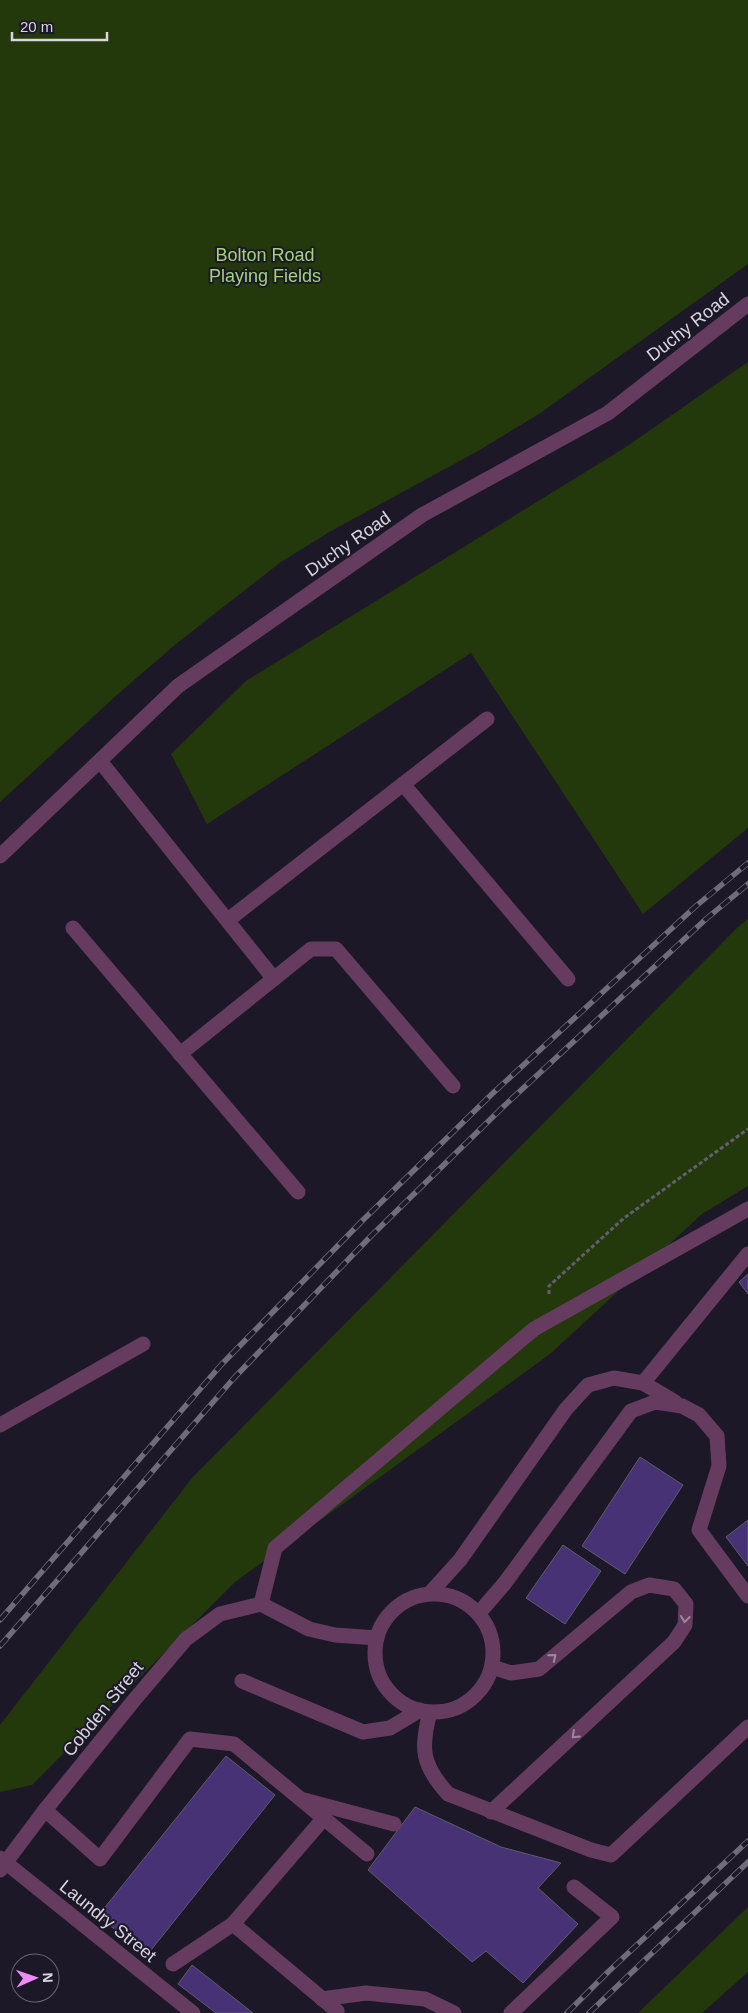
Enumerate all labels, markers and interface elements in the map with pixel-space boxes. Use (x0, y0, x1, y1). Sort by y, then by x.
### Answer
scale bar (12, 10, 108, 42)
text: 20 m (20, 18, 53, 35)
park label: Bolton Road Playing Fields (209, 245, 321, 286)
street label: Duchy Road (643, 289, 733, 365)
street label: Duchy Road (302, 507, 394, 581)
one-way arrow (680, 1615, 691, 1623)
one-way arrow (547, 1654, 556, 1663)
street label: Cobden Street (59, 1658, 147, 1760)
one-way arrow (571, 1729, 580, 1738)
street label: Laundry Street (56, 1876, 160, 1966)
north arrow (10, 1953, 60, 2003)
text: N (40, 1972, 56, 1983)

